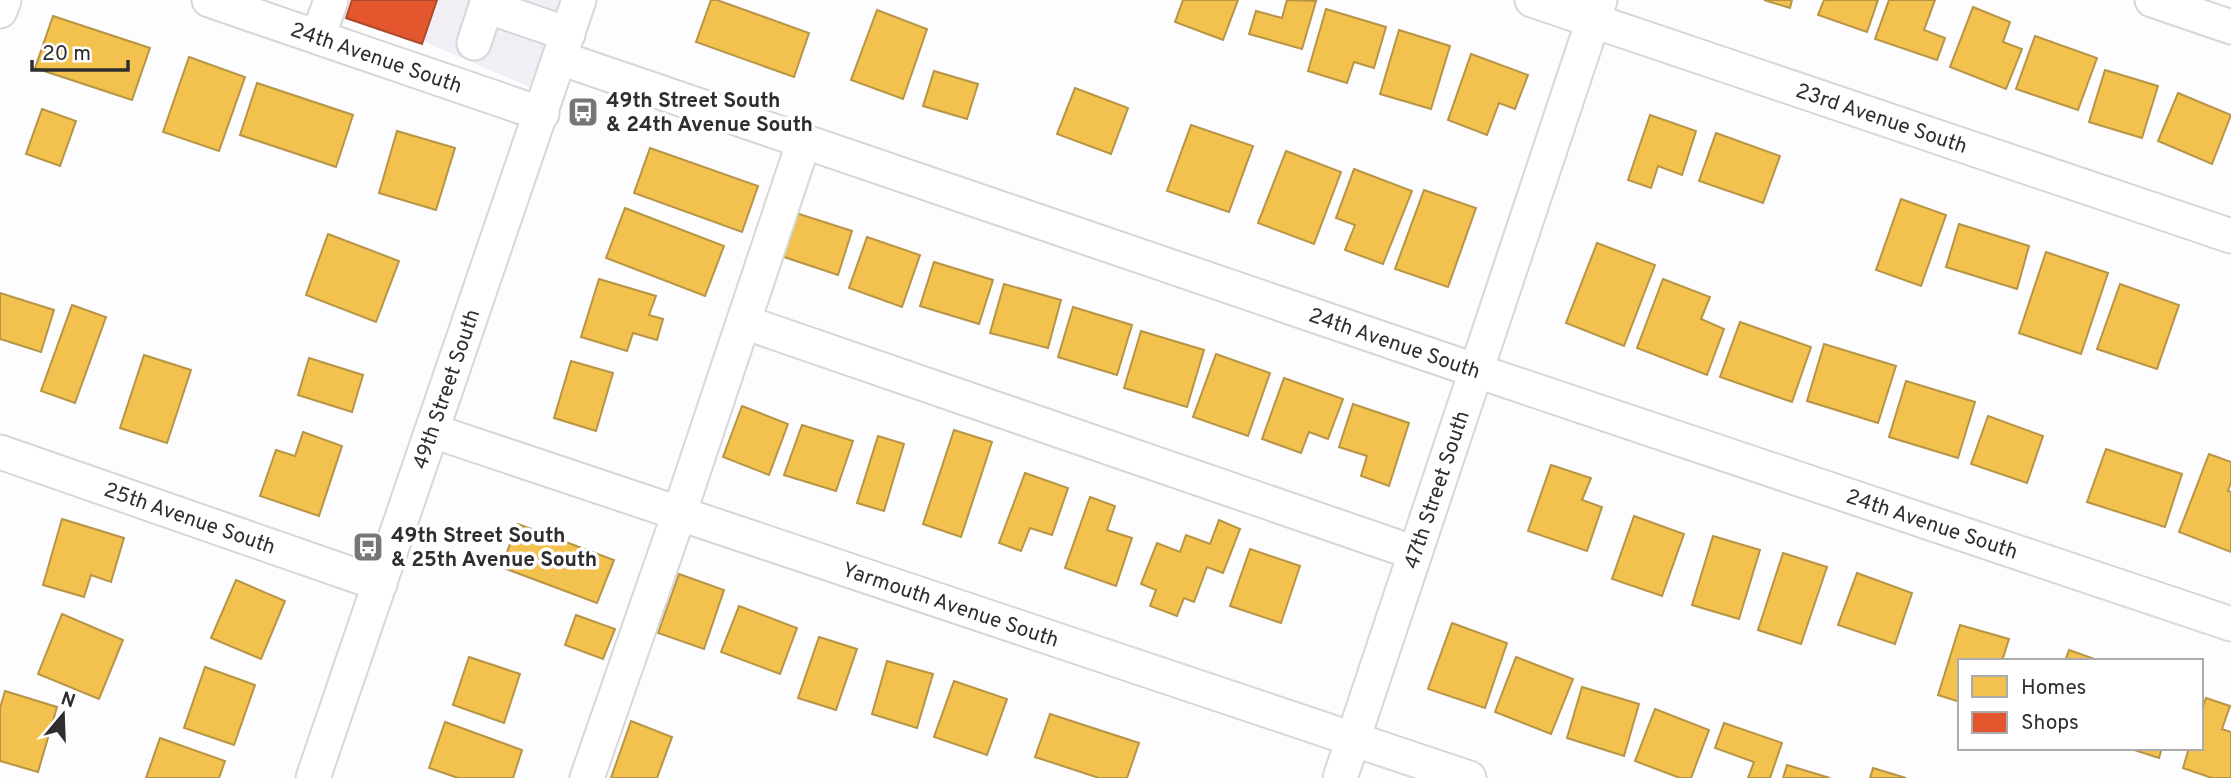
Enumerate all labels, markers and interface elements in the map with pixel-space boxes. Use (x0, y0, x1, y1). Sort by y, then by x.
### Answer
street label: 24th Avenue South (287, 17, 465, 101)
scale bar (32, 28, 128, 72)
text: 20 m (42, 41, 91, 68)
street label: 23rd Avenue South (1792, 78, 1970, 161)
place label: 49th Street South & 24th Avenue South (606, 88, 813, 139)
bus stop icon: 49th Street South & 24th Avenue South (566, 95, 600, 129)
street label: 24th Avenue South (1305, 303, 1484, 386)
street label: 49th Street South (408, 306, 487, 473)
street label: 47th Street South (1399, 407, 1477, 573)
street label: 25th Avenue South (100, 477, 279, 562)
street label: 24th Avenue South (1842, 484, 2021, 566)
place label: 49th Street South & 25th Avenue South (391, 523, 597, 574)
bus stop icon: 49th Street South & 25th Avenue South (351, 530, 385, 564)
street label: Yarmouth Avenue South (838, 557, 1062, 655)
legend (1958, 659, 2203, 750)
text: Homes (2021, 675, 2086, 702)
north arrow (28, 680, 98, 750)
text: N (58, 687, 78, 714)
text: Shops (2021, 710, 2079, 737)

